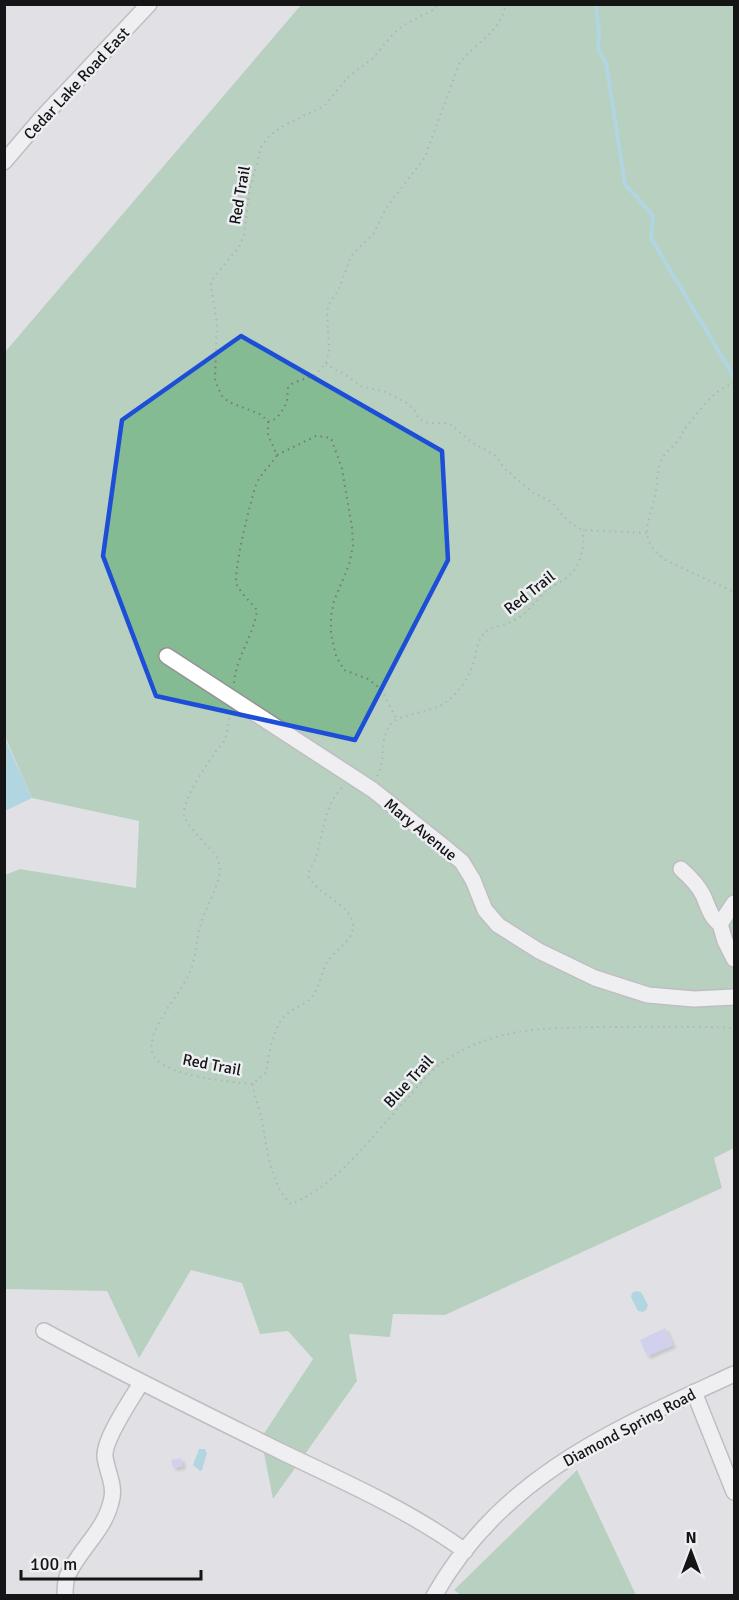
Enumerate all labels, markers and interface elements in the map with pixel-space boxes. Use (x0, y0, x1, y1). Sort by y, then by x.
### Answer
street label: Cedar Lake Road East (19, 23, 134, 144)
street label: Red Trail (225, 164, 255, 226)
street label: Red Trail (500, 566, 559, 619)
street label: Mary Avenue (380, 794, 461, 865)
street label: Red Trail (181, 1049, 243, 1081)
street label: Blue Trail (379, 1051, 438, 1112)
street label: Diamond Spring Road (560, 1384, 699, 1471)
north arrow (661, 1522, 721, 1582)
text: N (685, 1528, 697, 1548)
scale bar (21, 1543, 201, 1581)
text: 100 m (30, 1553, 77, 1575)

